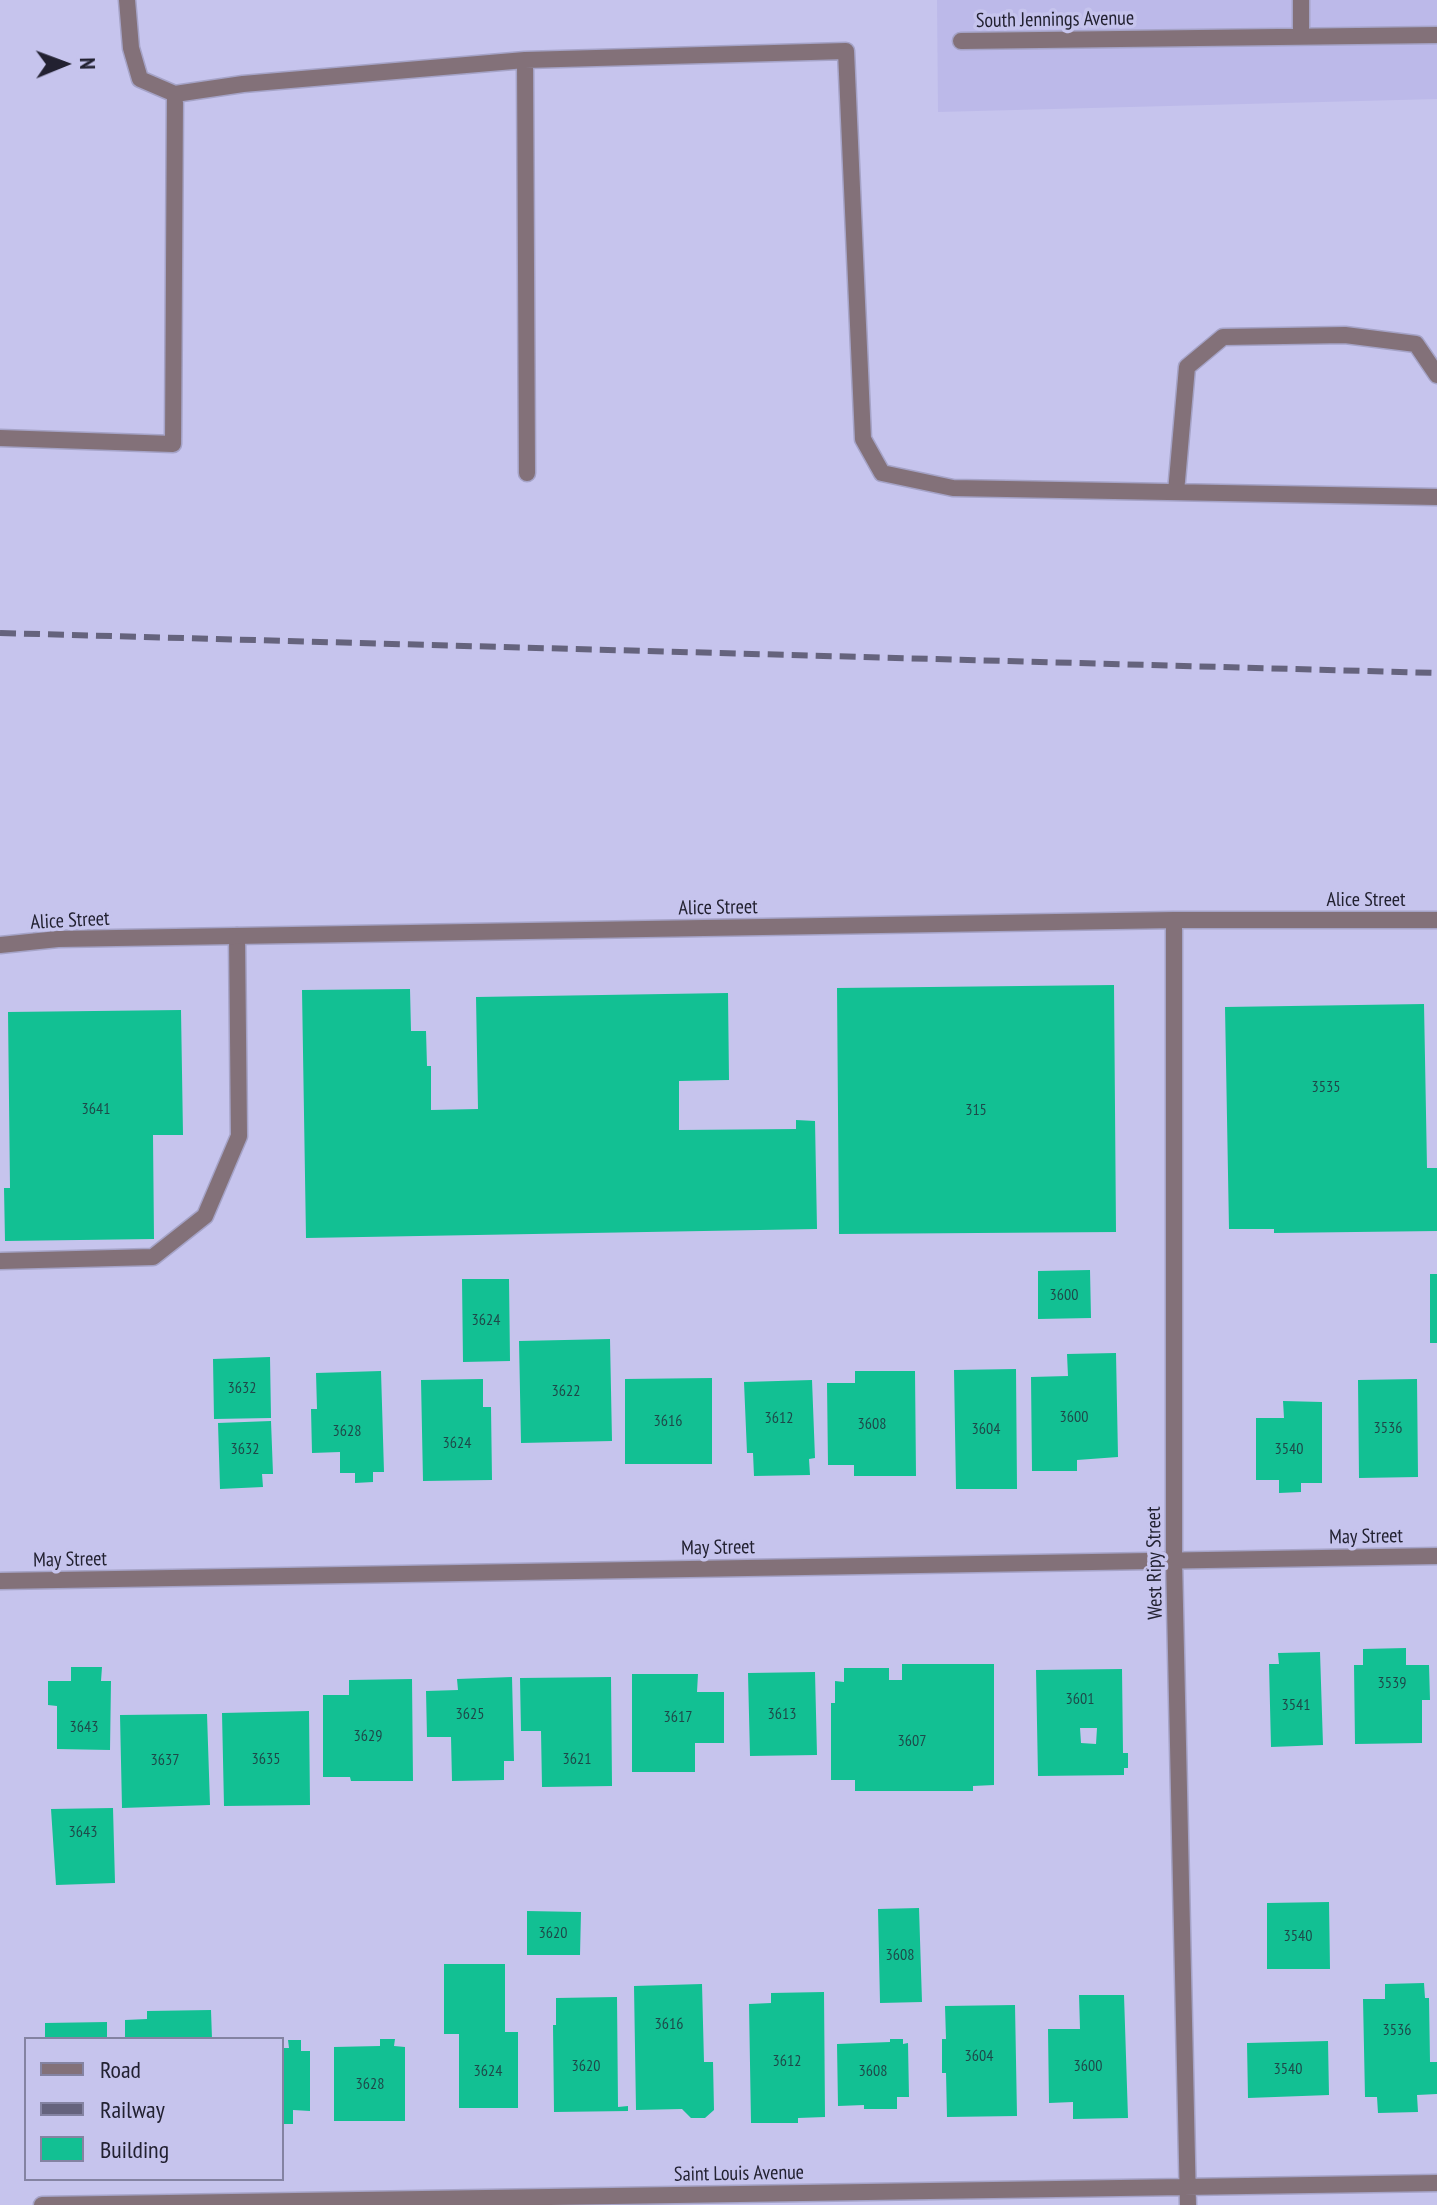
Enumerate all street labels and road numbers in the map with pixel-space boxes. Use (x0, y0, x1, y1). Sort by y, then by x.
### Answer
street label: South Jennings Avenue (976, 7, 1134, 33)
street label: Alice Street (1326, 888, 1406, 912)
street label: Alice Street (678, 895, 758, 921)
street label: Alice Street (30, 907, 110, 935)
street label: West Ripy Street (1142, 1506, 1168, 1620)
street label: May Street (1329, 1524, 1403, 1550)
street label: May Street (681, 1535, 755, 1561)
street label: May Street (33, 1547, 107, 1573)
street label: Saint Louis Avenue (674, 2161, 804, 2187)

